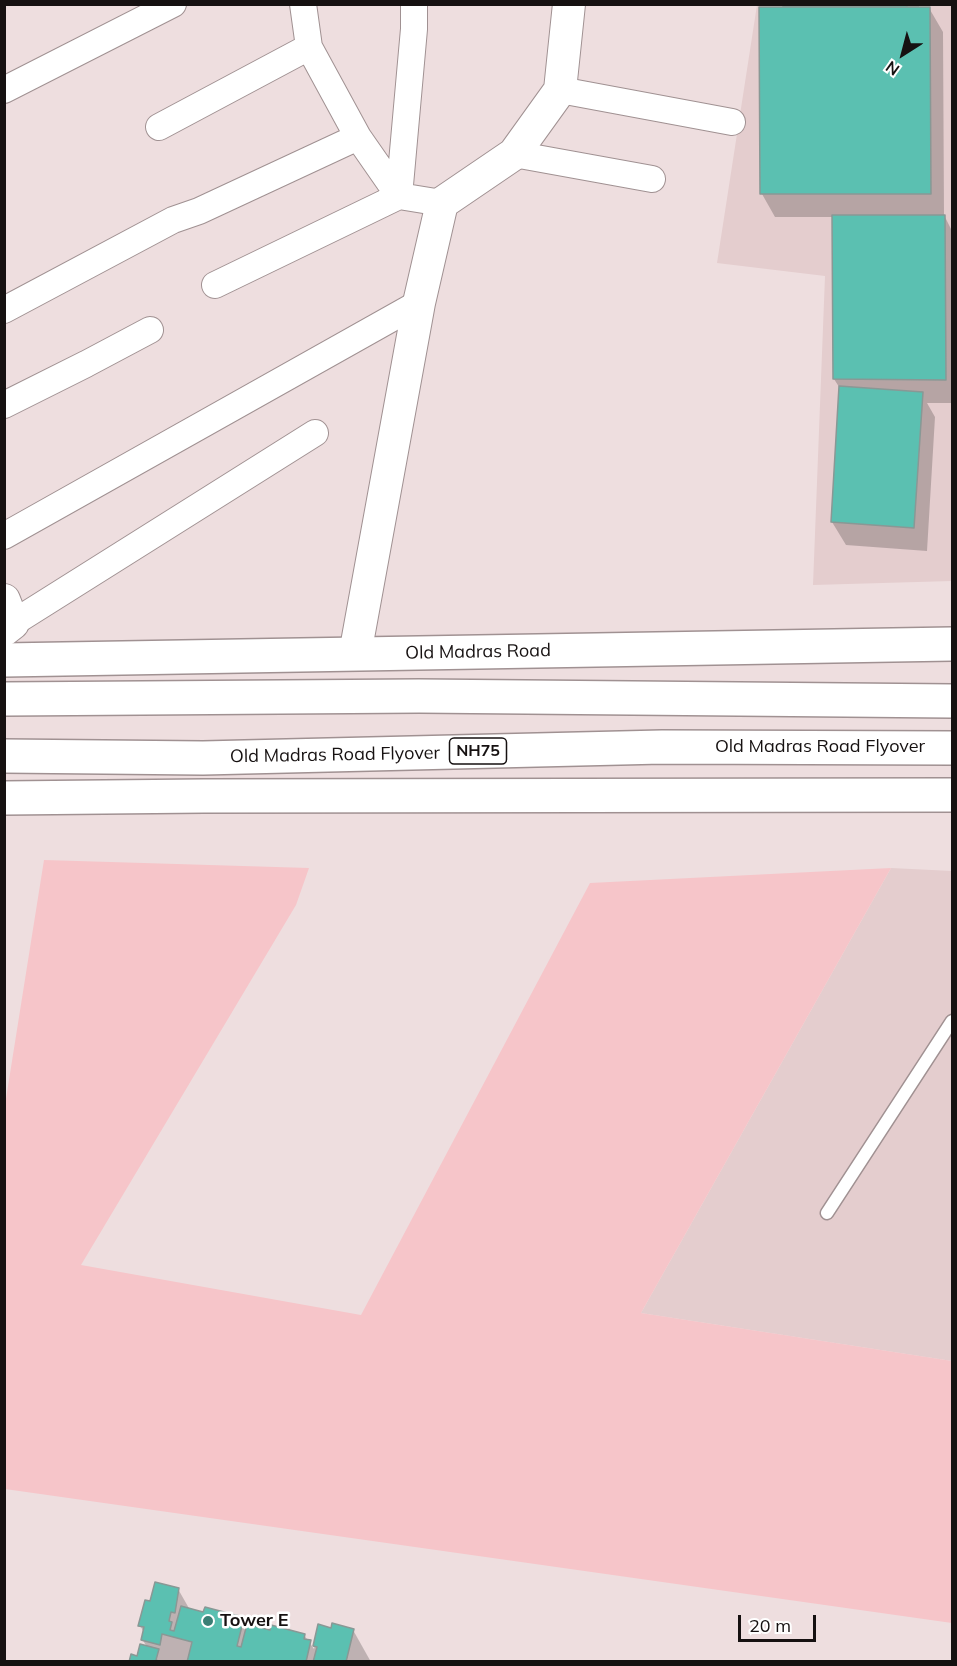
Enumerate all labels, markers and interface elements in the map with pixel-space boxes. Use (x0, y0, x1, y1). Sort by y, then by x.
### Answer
north arrow (873, 24, 933, 84)
text: N (882, 57, 903, 80)
street label: Old Madras Road (405, 640, 551, 664)
street label: Old Madras Road Flyover (715, 736, 925, 758)
road number: NH75 (450, 738, 506, 764)
street label: Old Madras Road Flyover (230, 742, 440, 768)
scale bar (741, 1603, 819, 1641)
place label: Tower E (220, 1610, 289, 1632)
marker: Tower E (201, 1614, 215, 1628)
text: 20 m (749, 1614, 791, 1637)

